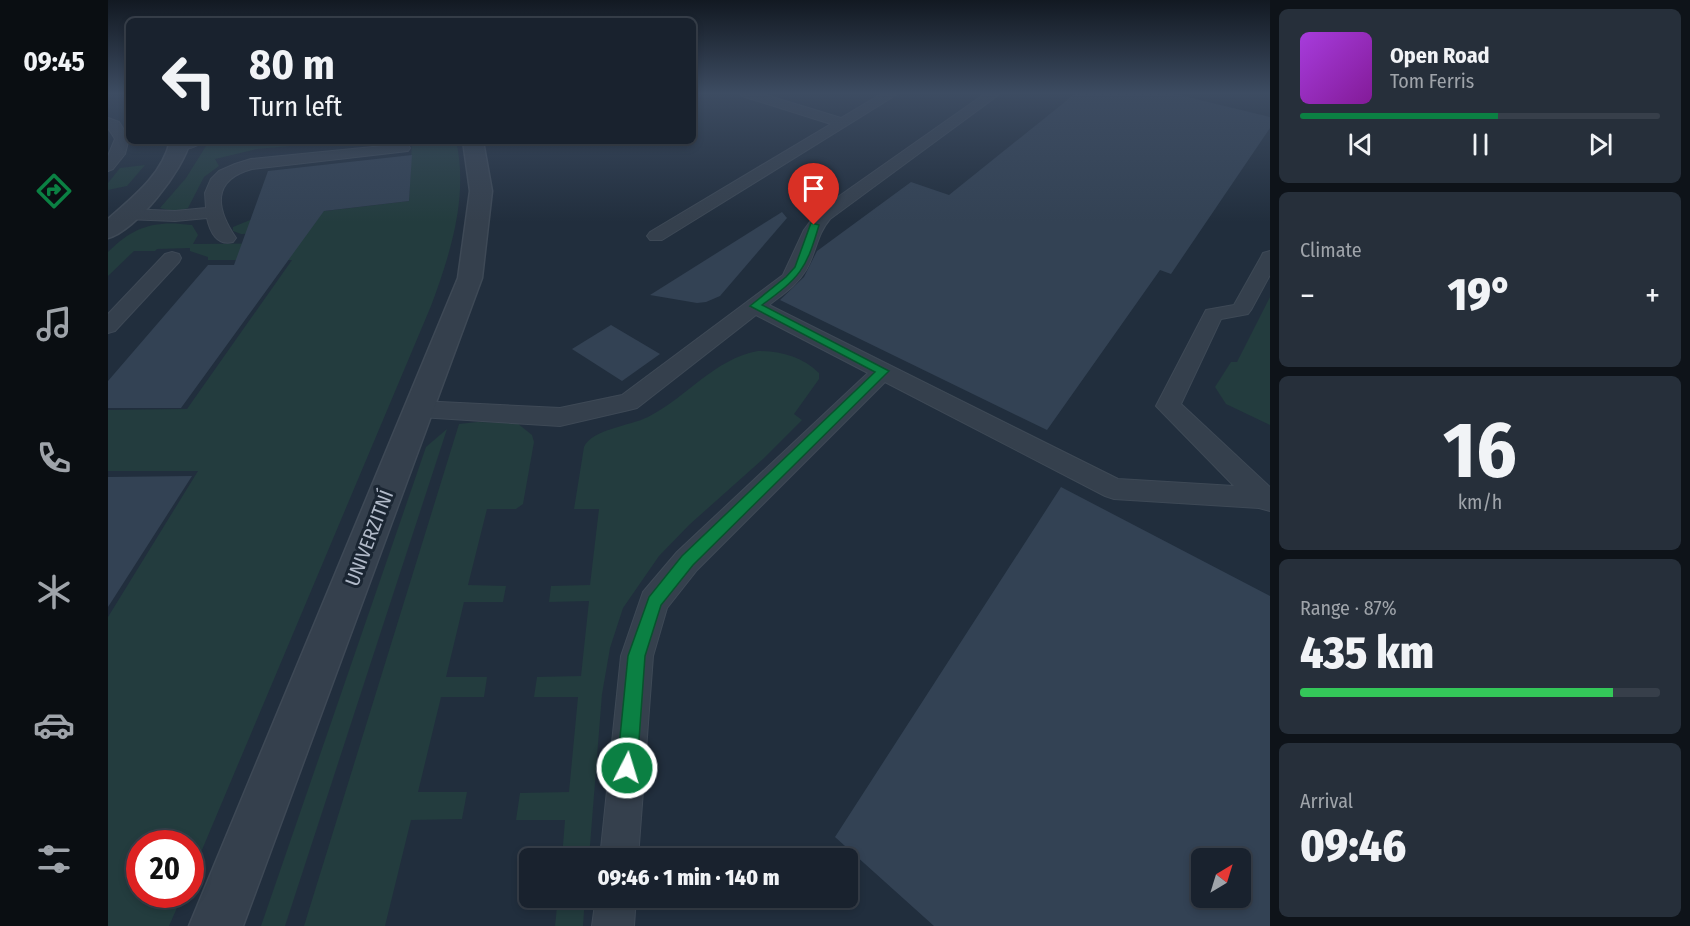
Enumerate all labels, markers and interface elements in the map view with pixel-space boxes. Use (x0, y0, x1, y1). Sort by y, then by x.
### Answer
text: 80 m (249, 40, 335, 90)
icon: left (150, 42, 228, 120)
text: Open Road (1390, 42, 1490, 69)
text: 09:45 (23, 46, 85, 78)
text: Tom Ferris (1390, 69, 1474, 93)
text: Turn left (249, 91, 342, 123)
icon: previous (1344, 128, 1377, 161)
icon: pause (1464, 128, 1497, 161)
icon: next (1584, 128, 1617, 161)
pin (788, 163, 839, 225)
icon: directions (33, 170, 75, 212)
icon: arrive (797, 172, 830, 205)
text: Climate (1300, 238, 1362, 262)
text: 19° (1448, 268, 1512, 322)
text: − (1300, 276, 1315, 316)
text: + (1645, 276, 1660, 316)
icon: music (33, 303, 75, 345)
text: 16 (1443, 404, 1517, 498)
icon: phone (33, 437, 75, 479)
street label: UNIVERZITNÍ (340, 487, 398, 589)
text: km/h (1458, 490, 1502, 514)
icon: climate (33, 571, 75, 613)
text: Range · 87% (1300, 596, 1397, 620)
text: 435 km (1300, 626, 1434, 680)
icon: car (33, 704, 75, 746)
position arrow (595, 736, 659, 800)
text: Arrival (1300, 789, 1353, 813)
text: 09:46 (1300, 819, 1406, 873)
speed limit sign: 20 (126, 830, 204, 908)
icon: filters (33, 838, 75, 880)
north arrow (1191, 848, 1251, 908)
map controls (1191, 848, 1251, 908)
text: 09:46 · 1 min · 140 m (598, 864, 779, 891)

